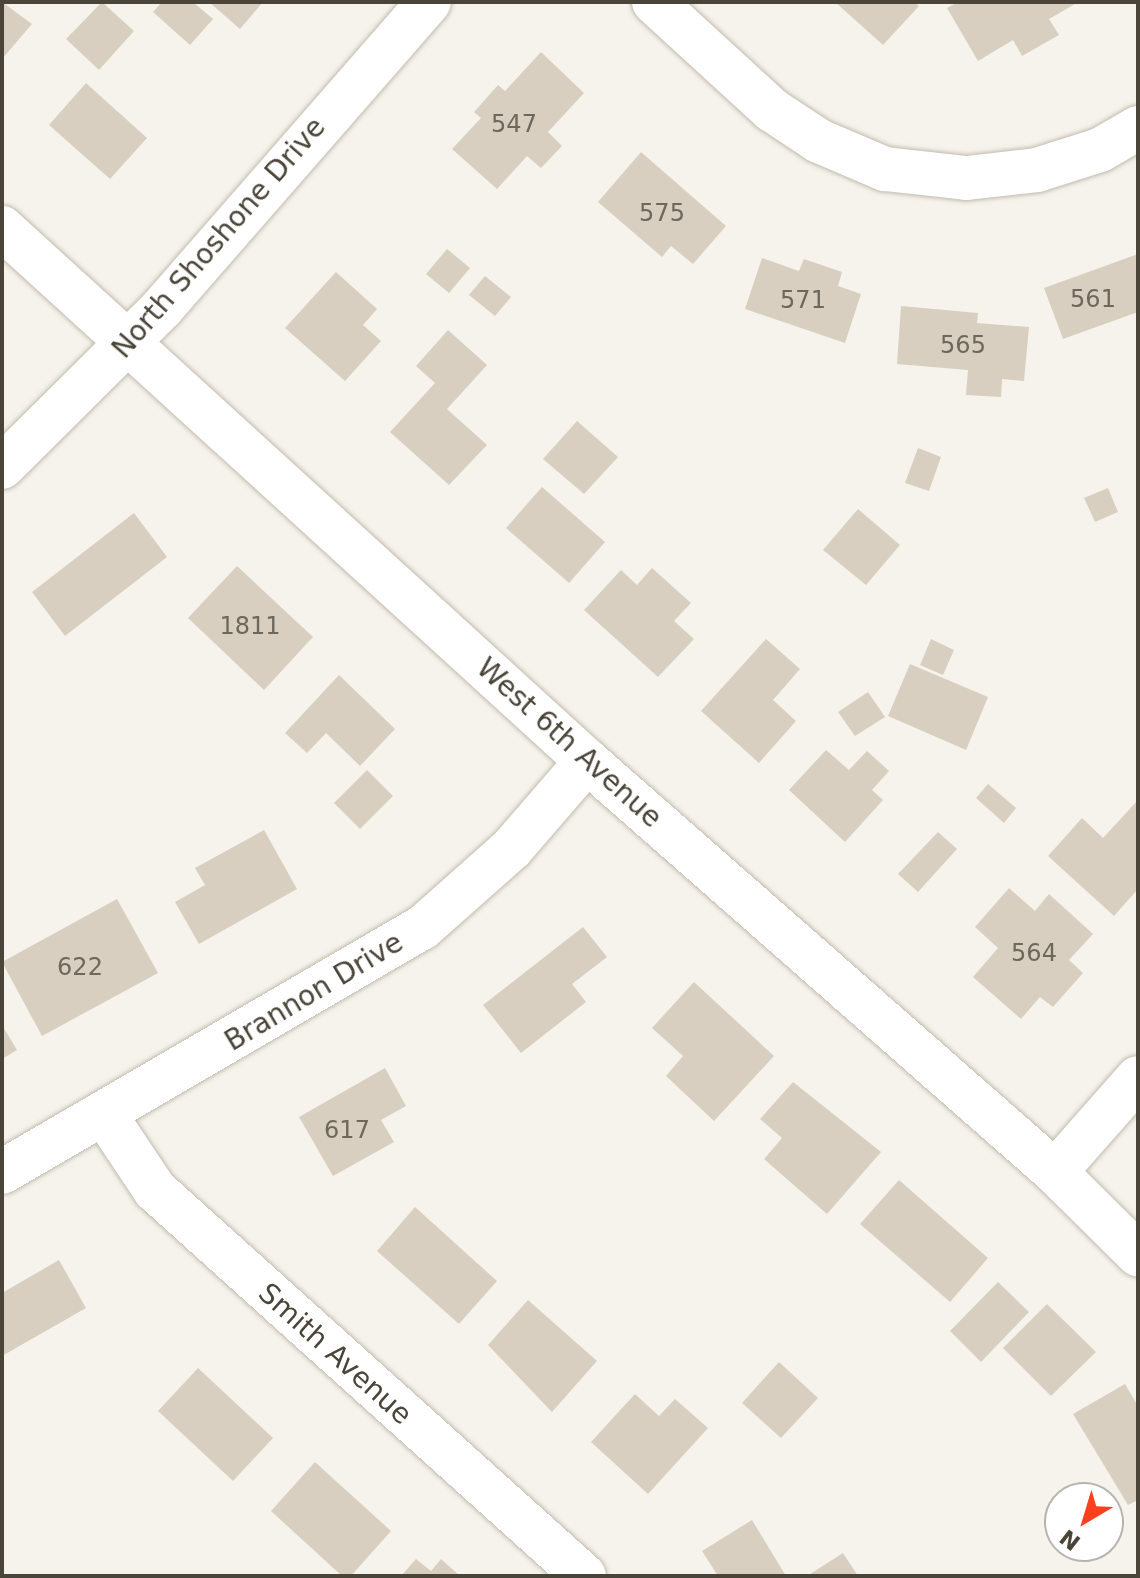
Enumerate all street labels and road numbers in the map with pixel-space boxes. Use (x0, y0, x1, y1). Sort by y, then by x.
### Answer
street label: North Shoshone Drive (105, 111, 333, 365)
street label: West 6th Avenue (470, 651, 668, 835)
street label: Brannon Drive (219, 926, 409, 1058)
street label: Smith Avenue (251, 1276, 419, 1432)

